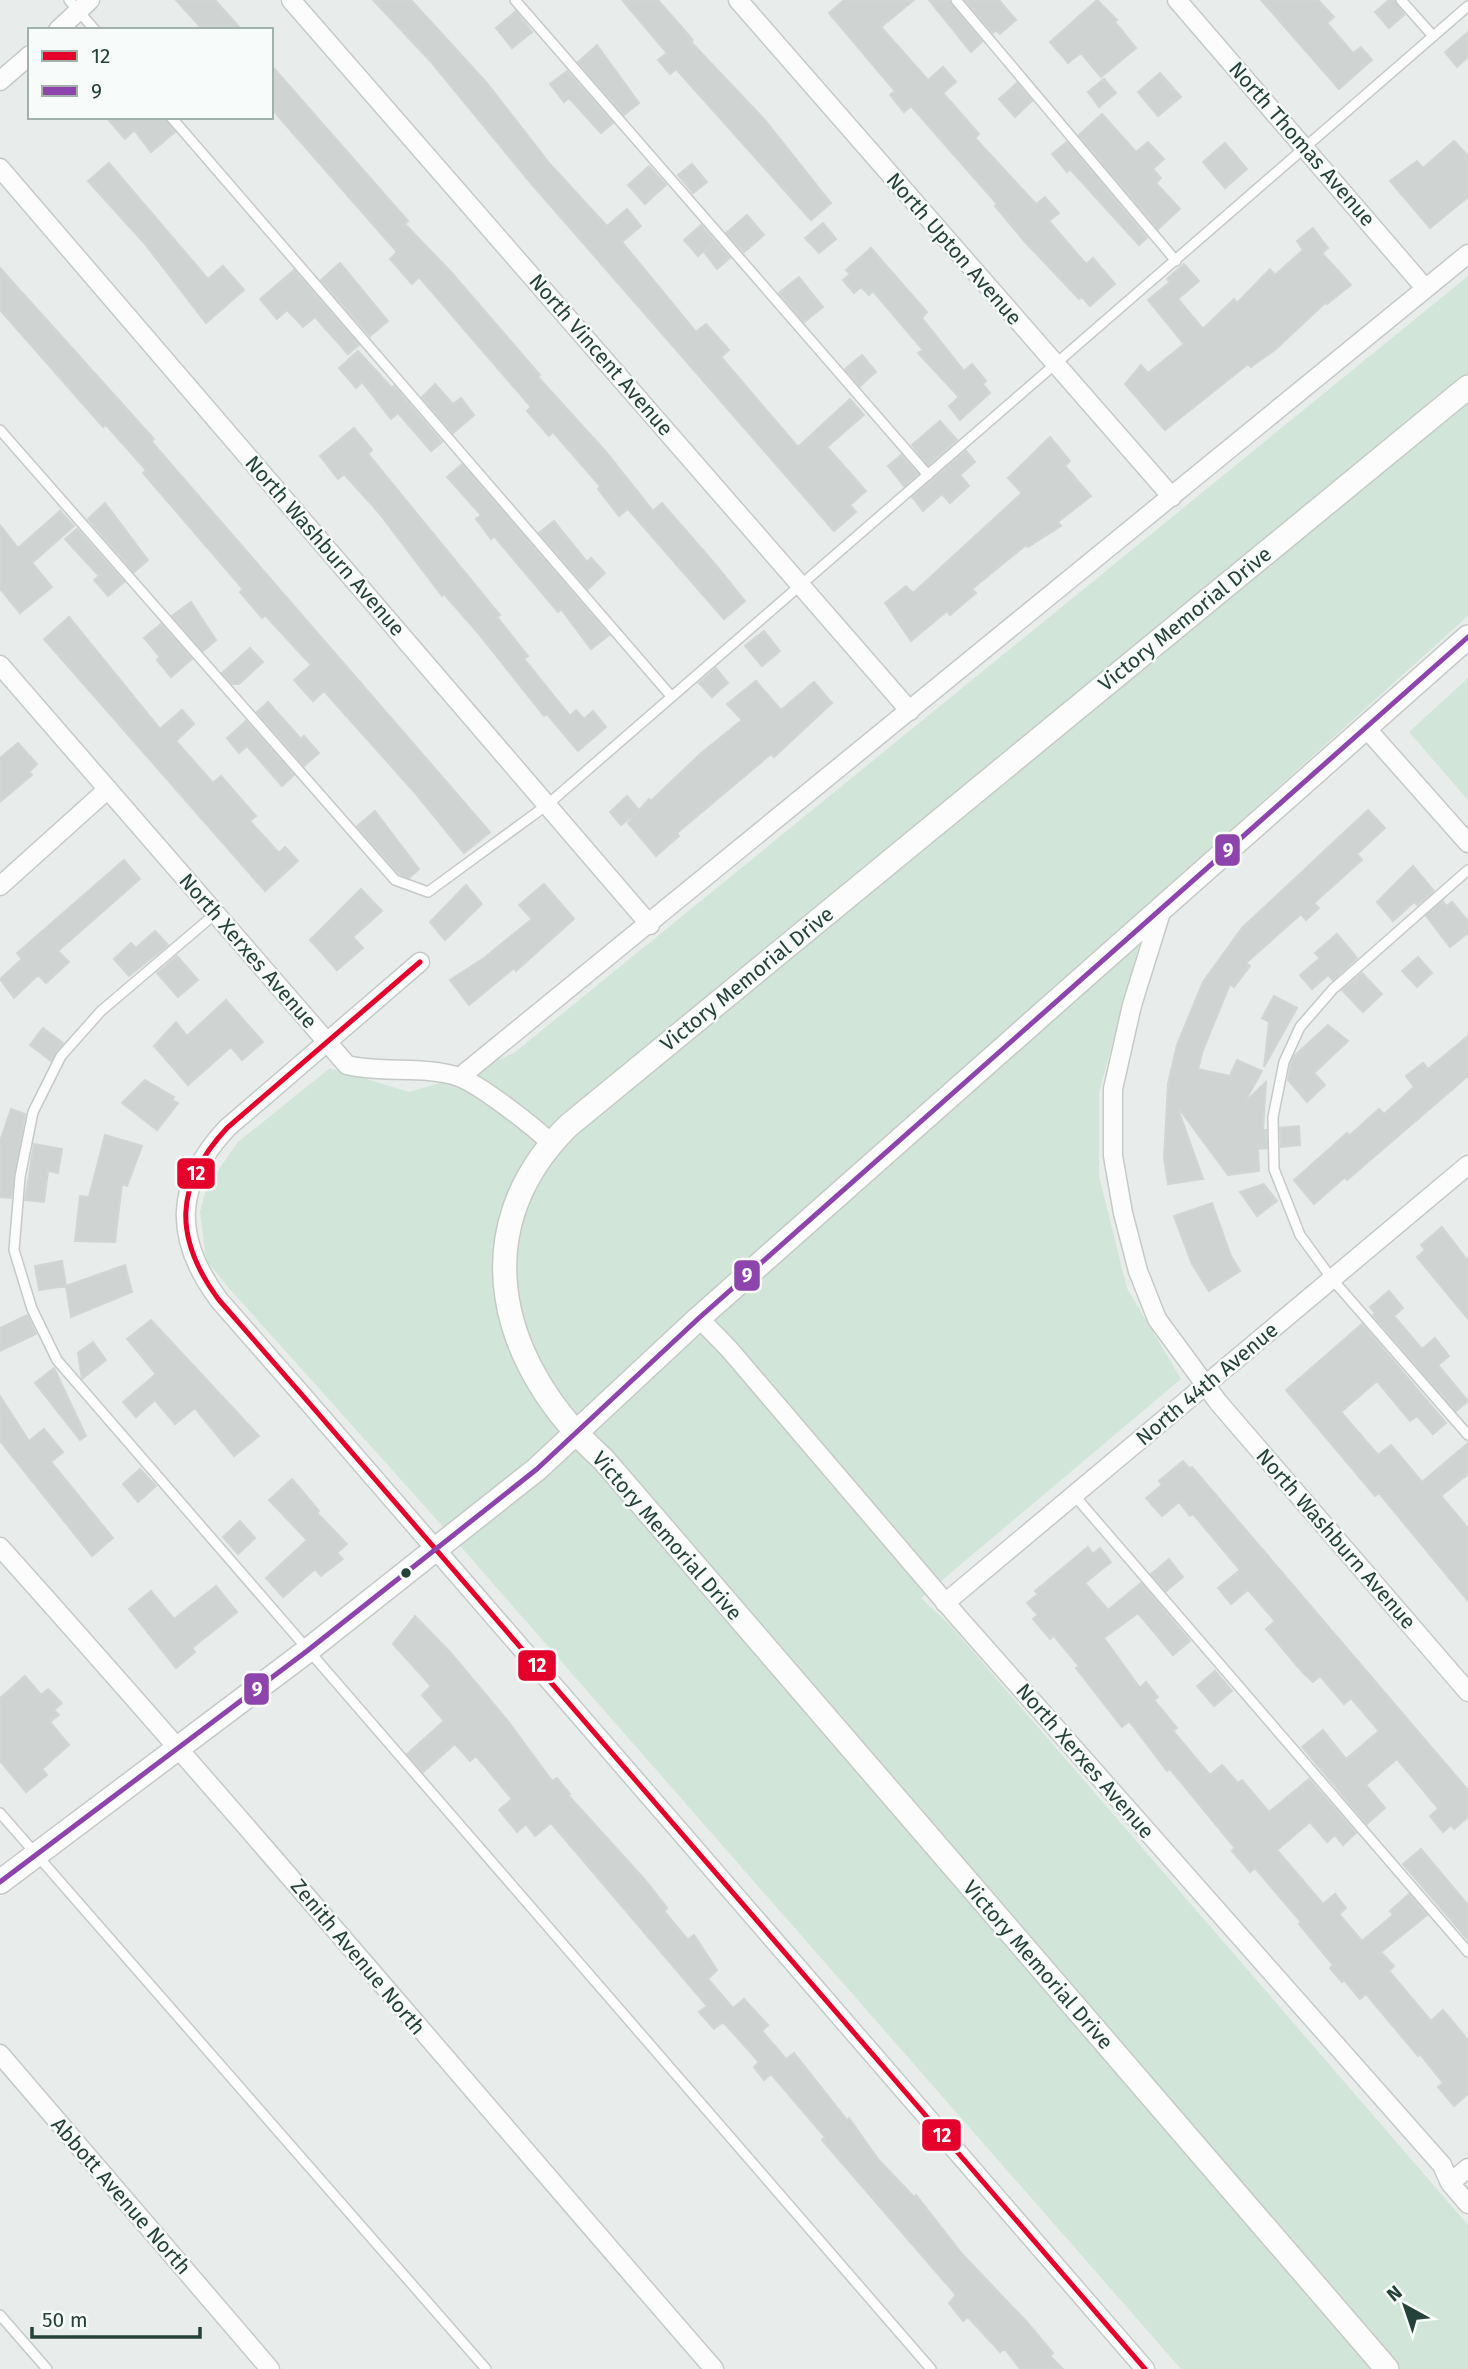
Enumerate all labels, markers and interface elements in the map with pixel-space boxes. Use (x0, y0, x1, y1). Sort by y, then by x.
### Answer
legend (28, 28, 273, 119)
text: 12 (91, 43, 111, 69)
street label: North Thomas Avenue (1223, 56, 1381, 232)
text: 9 (91, 78, 102, 104)
street label: North Upton Avenue (881, 167, 1027, 331)
street label: North Vincent Avenue (524, 269, 678, 441)
street label: North Washburn Avenue (240, 450, 410, 642)
street label: Victory Memorial Drive (1093, 541, 1277, 697)
line badge: 9 (1214, 833, 1241, 867)
text: 9 (1223, 839, 1234, 862)
street label: North Xerxes Avenue (173, 868, 323, 1034)
street label: Victory Memorial Drive (655, 901, 839, 1057)
line badge: 12 (176, 1157, 216, 1190)
text: 12 (187, 1162, 205, 1185)
line badge: 9 (733, 1259, 761, 1292)
text: 9 (742, 1264, 753, 1287)
street label: North 44th Avenue (1131, 1317, 1283, 1451)
street label: North Washburn Avenue (1251, 1443, 1421, 1635)
street label: Victory Memorial Drive (587, 1446, 747, 1626)
unlabelled marker (399, 1566, 413, 1580)
line badge: 12 (517, 1649, 557, 1682)
text: 12 (528, 1654, 546, 1677)
line badge: 9 (243, 1672, 270, 1706)
text: 9 (252, 1678, 263, 1701)
street label: North Xerxes Avenue (1010, 1678, 1160, 1844)
street label: Zenith Avenue North (285, 1874, 431, 2040)
street label: Victory Memorial Drive (958, 1875, 1118, 2055)
street label: Abbott Avenue North (46, 2112, 196, 2280)
line badge: 12 (921, 2118, 962, 2152)
text: 12 (933, 2124, 951, 2147)
north arrow (1370, 2271, 1440, 2341)
text: N (1382, 2280, 1407, 2306)
scale bar (32, 2296, 200, 2340)
text: 50 m (42, 2307, 88, 2333)

